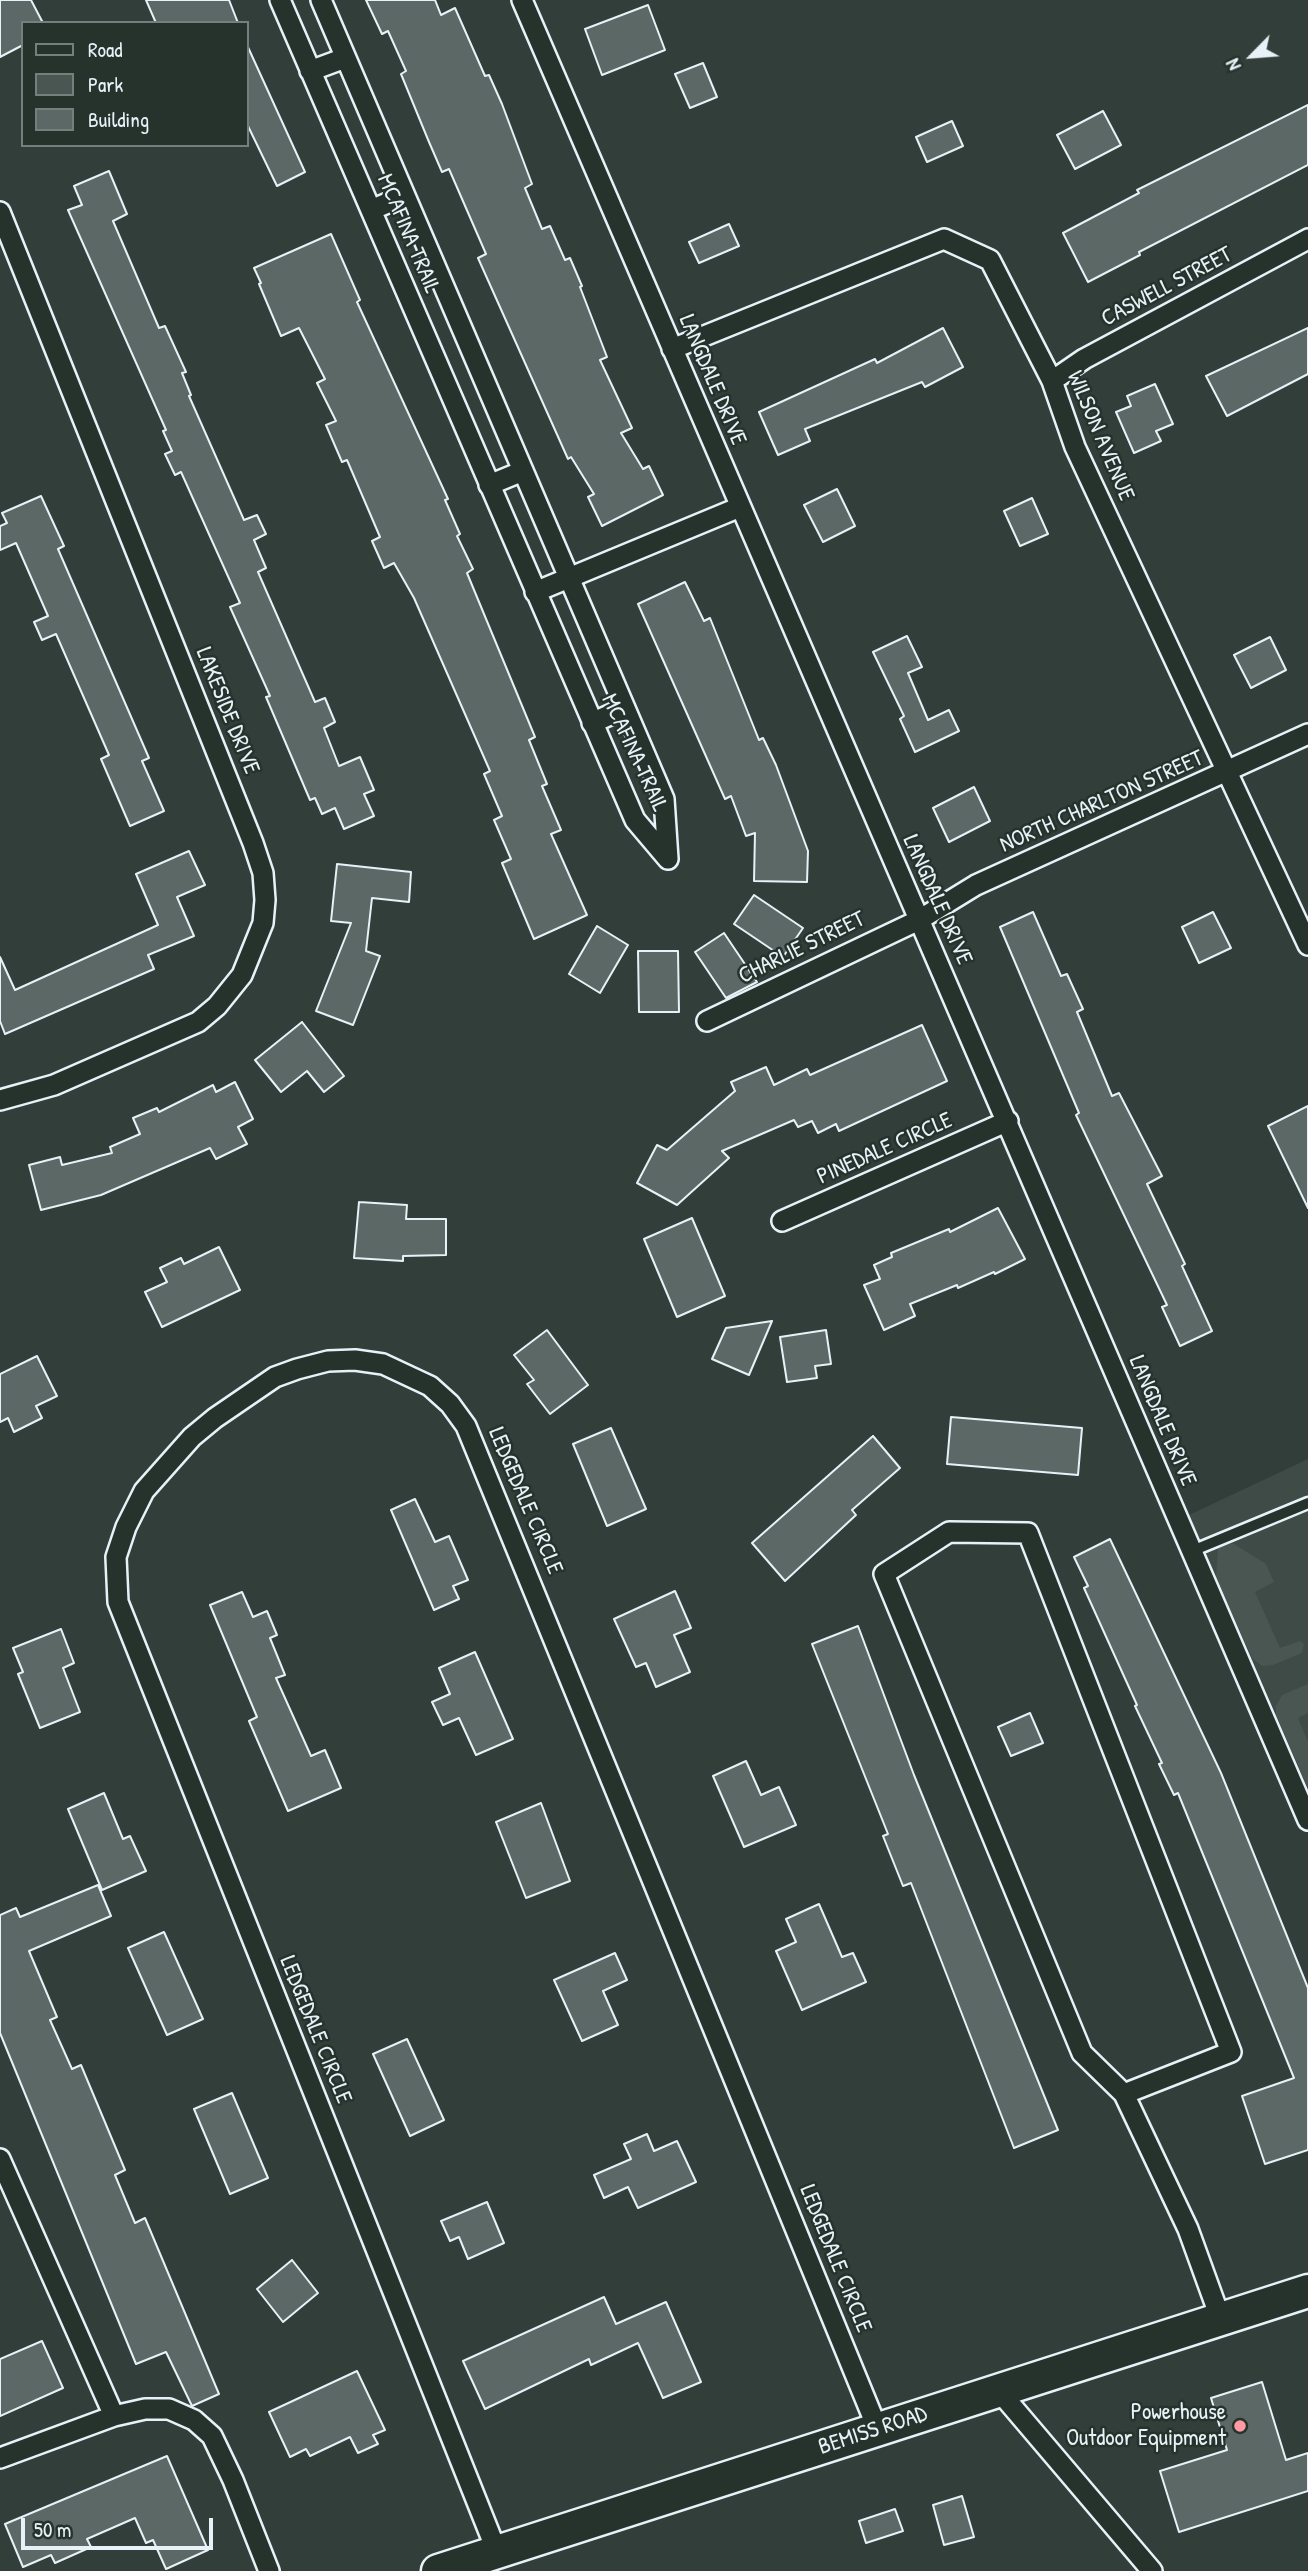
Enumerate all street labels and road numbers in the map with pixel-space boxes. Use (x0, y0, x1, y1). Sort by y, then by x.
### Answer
street label: MCAFINA TRAIL (371, 170, 445, 298)
street label: CASWELL STREET (1097, 241, 1237, 333)
street label: LANGDALE DRIVE (672, 311, 752, 449)
street label: WILSON AVENUE (1060, 367, 1140, 505)
street label: LAKESIDE DRIVE (189, 644, 265, 778)
street label: MCAFINA TRAIL (595, 690, 673, 816)
street label: NORTH CHARLTON STREET (996, 745, 1208, 859)
street label: LANGDALE DRIVE (896, 831, 978, 969)
street label: CHARLIE STREET (734, 906, 870, 990)
street label: PINEDALE CIRCLE (813, 1107, 957, 1191)
street label: LANGDALE DRIVE (1122, 1352, 1202, 1490)
street label: LEDGEDALE CIRCLE (482, 1423, 568, 1579)
street label: LEDGEDALE CIRCLE (273, 1952, 357, 2108)
street label: LEDGEDALE CIRCLE (793, 2181, 877, 2337)
street label: BEMISS ROAD (815, 2400, 931, 2462)

